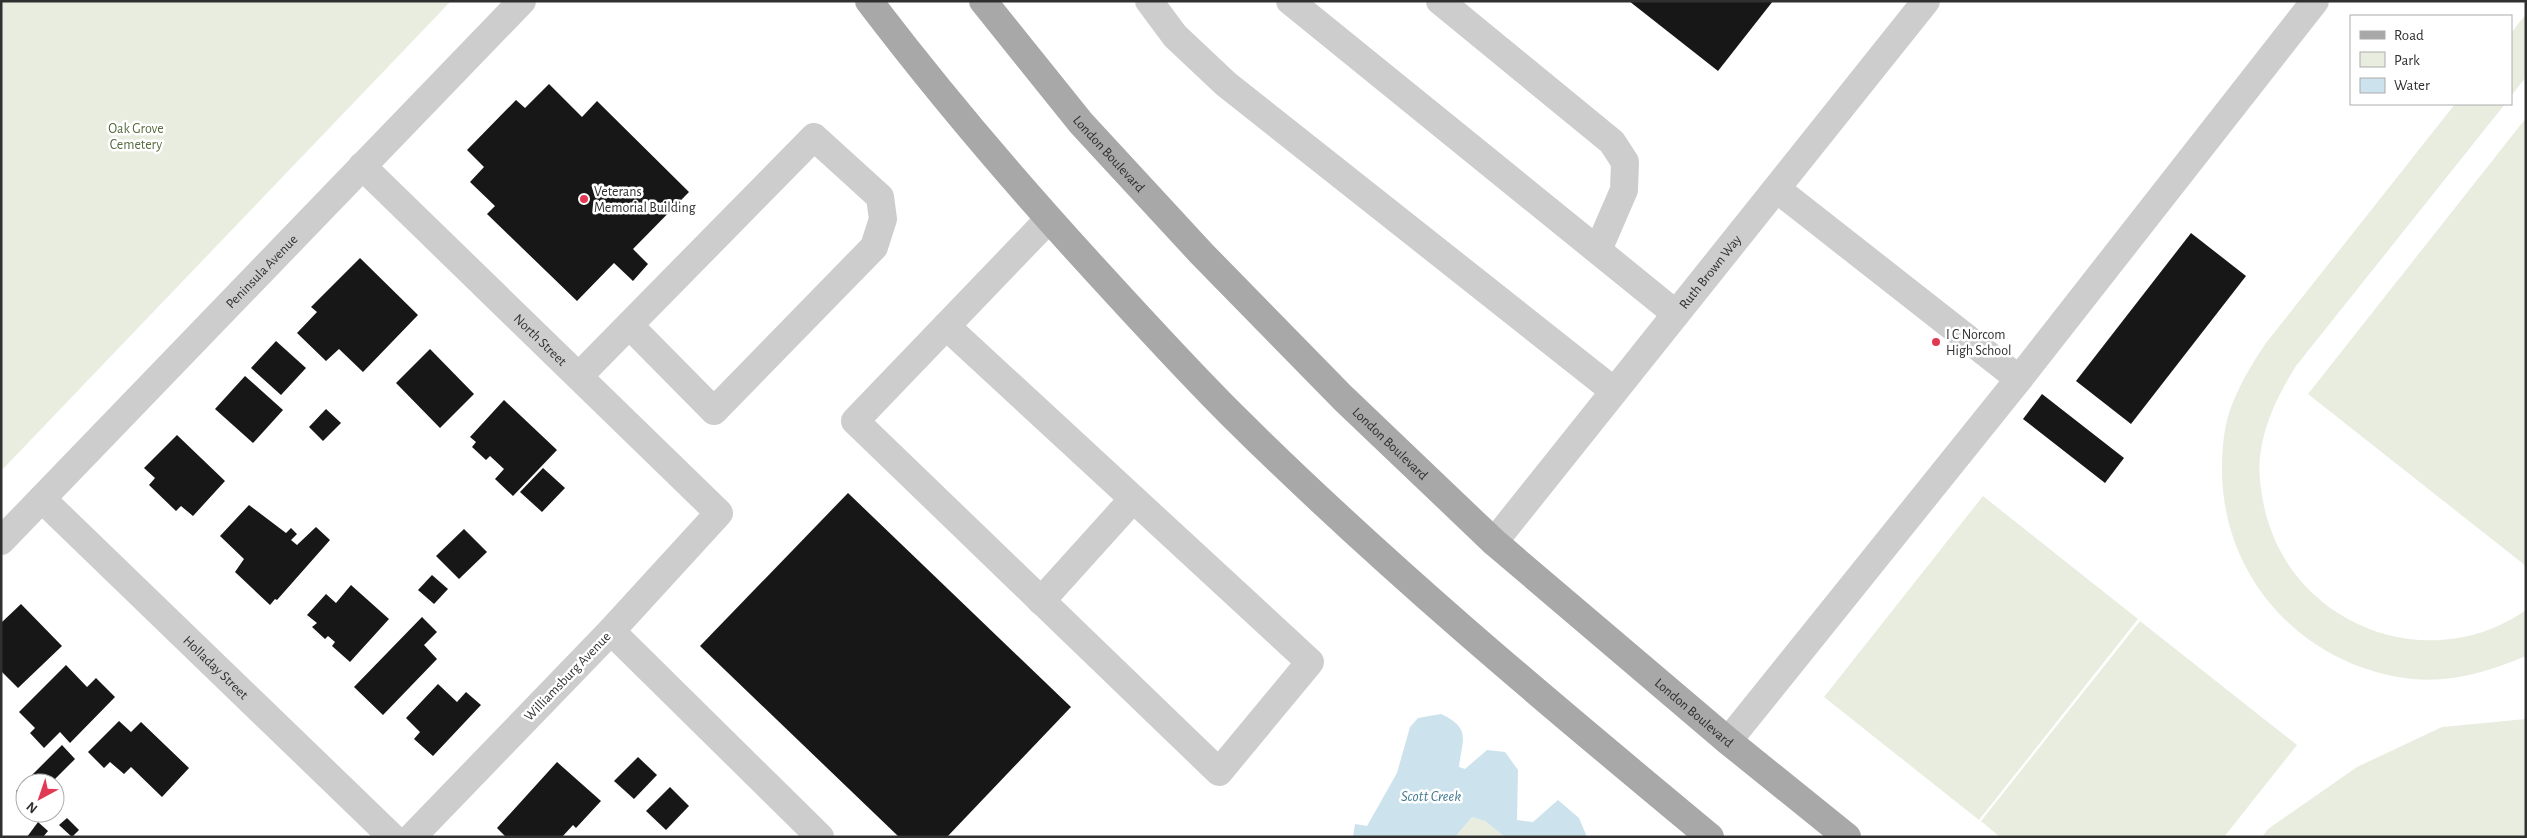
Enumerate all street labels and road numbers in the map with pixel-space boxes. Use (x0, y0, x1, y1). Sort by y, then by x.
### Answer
street label: London Boulevard (1070, 113, 1147, 195)
street label: Peninsula Avenue (224, 232, 301, 311)
street label: Ruth Brown Way (1677, 233, 1744, 312)
street label: North Street (511, 312, 569, 369)
street label: London Boulevard (1349, 405, 1430, 483)
street label: Williamsburg Avenue (522, 630, 614, 724)
street label: Holladay Street (180, 633, 251, 703)
street label: London Boulevard (1652, 676, 1736, 750)

